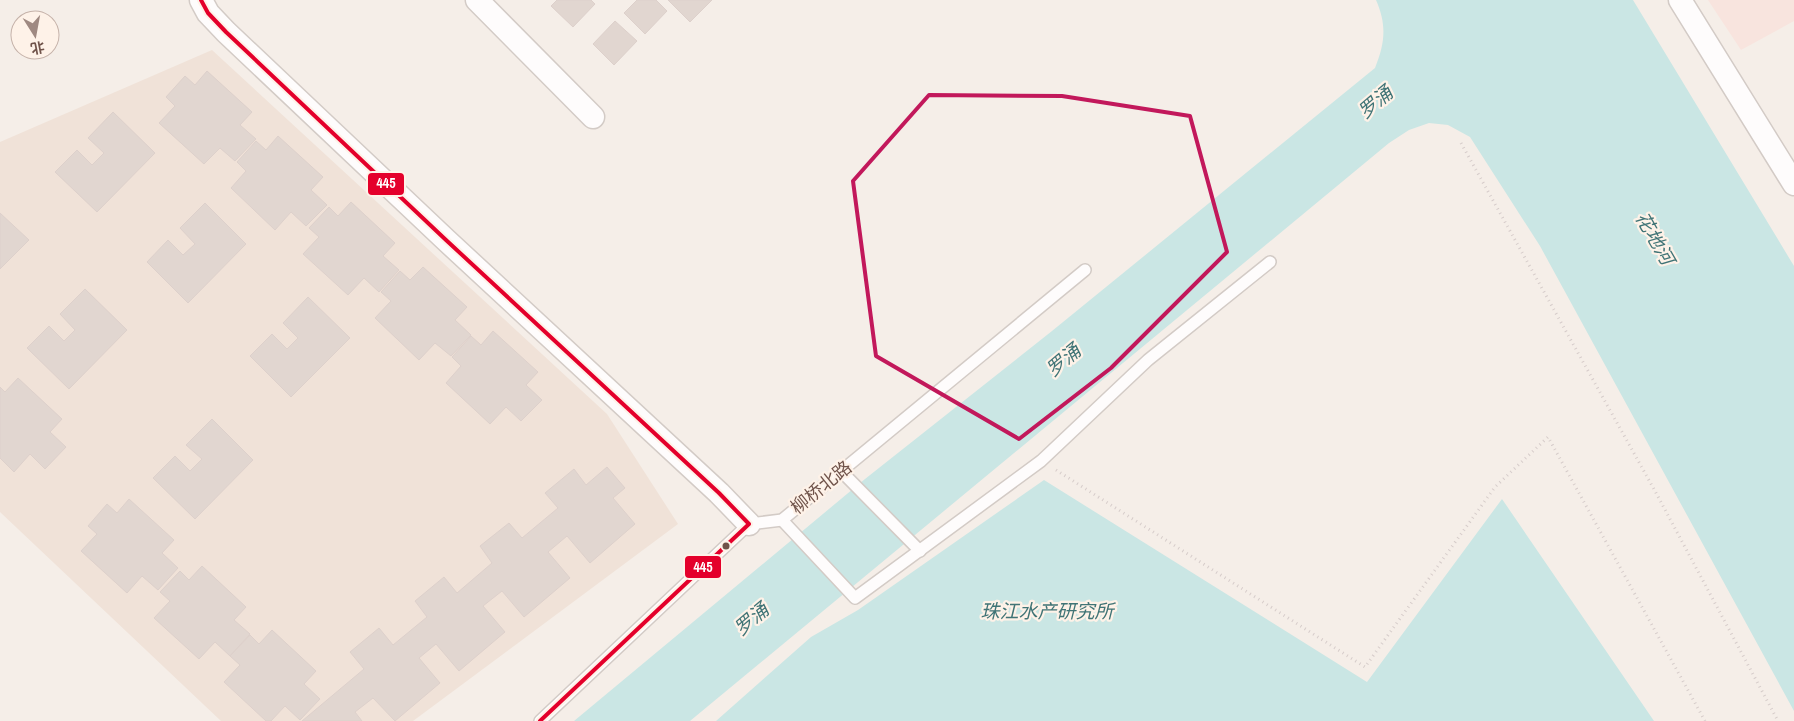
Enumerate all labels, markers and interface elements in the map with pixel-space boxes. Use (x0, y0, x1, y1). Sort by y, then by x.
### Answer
north arrow (10, 10, 60, 60)
text: 北 (29, 38, 46, 58)
water label: 罗涌 (1352, 79, 1399, 124)
line badge: 445 (367, 172, 405, 196)
text: 445 (376, 174, 396, 192)
water label: 花地河 (1629, 207, 1683, 273)
water label: 罗涌 (1040, 337, 1087, 382)
street label: 柳桥北路 (785, 455, 857, 519)
unlabelled marker (721, 541, 731, 551)
line badge: 445 (684, 555, 722, 579)
text: 445 (693, 558, 713, 576)
water label: 罗涌 (728, 596, 775, 641)
water label: 珠江水产研究所 (980, 598, 1116, 624)

